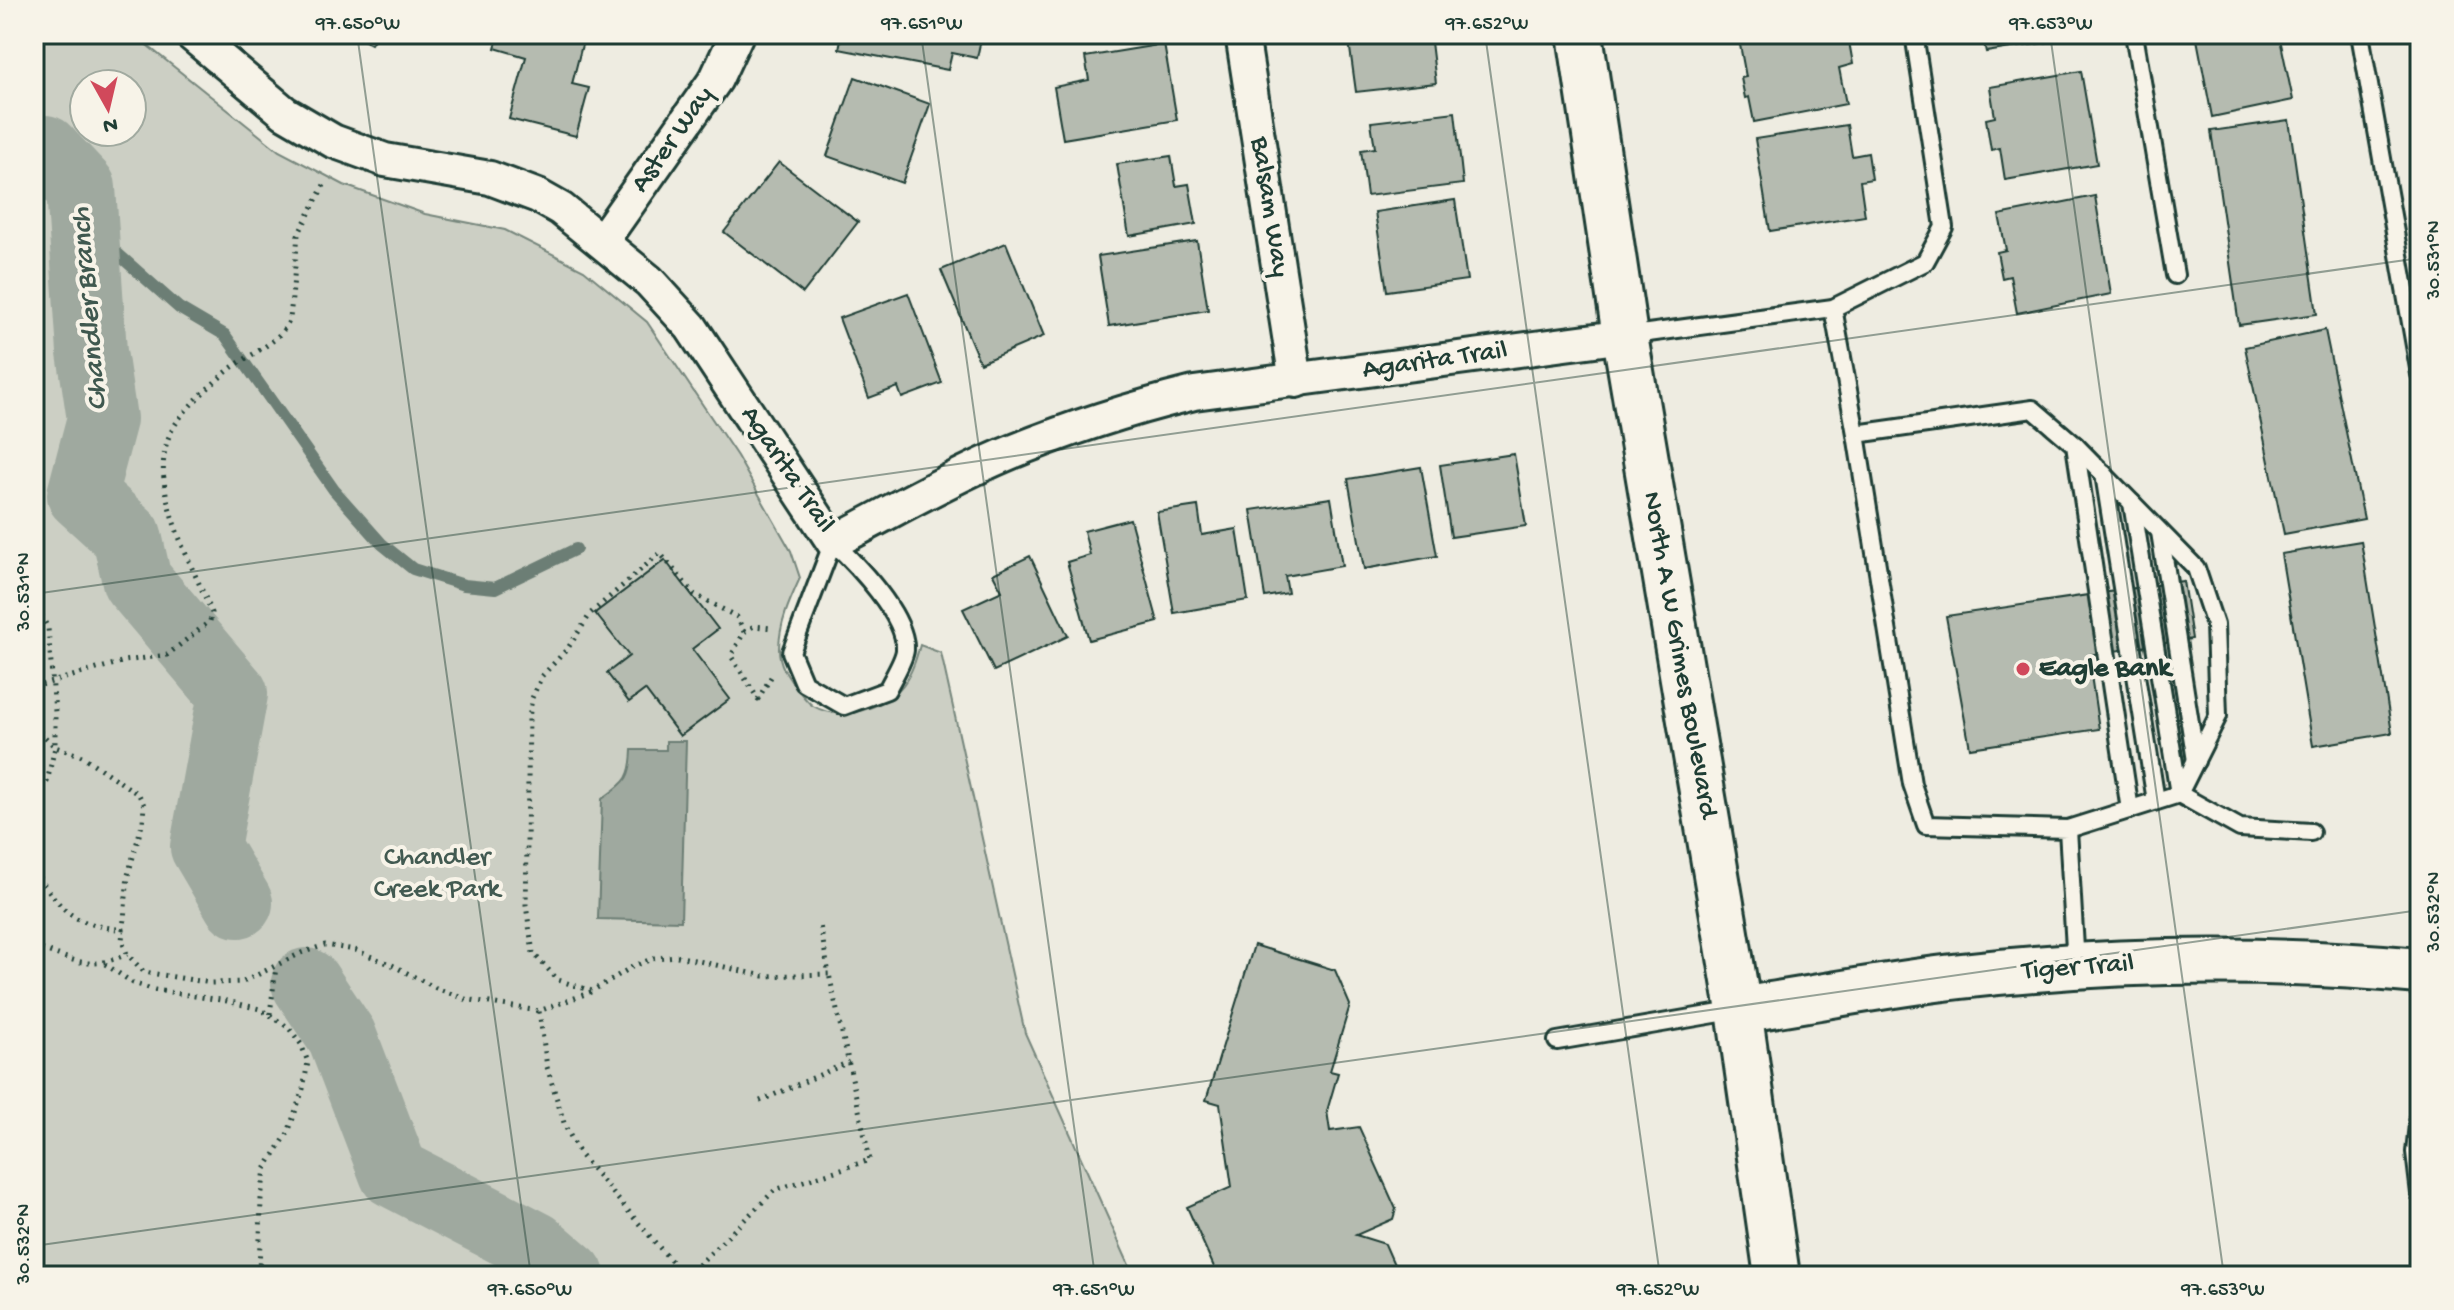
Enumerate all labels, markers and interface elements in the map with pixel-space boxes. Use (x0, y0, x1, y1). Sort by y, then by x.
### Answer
text: 97.650°W (315, 14, 400, 37)
text: 97.651°W (880, 14, 963, 37)
text: 97.652°W (1444, 14, 1529, 37)
text: 97.653°W (2008, 14, 2093, 37)
north arrow (68, 68, 148, 148)
street label: Aster Way (624, 80, 722, 200)
text: N (101, 110, 119, 138)
street label: Balsam Way (1241, 134, 1296, 280)
water label: Chandler Branch (65, 205, 117, 412)
text: 30.531°N (2424, 220, 2447, 301)
street label: Agarita Trail (1360, 334, 1510, 388)
street label: Agarita Trail (732, 400, 842, 540)
street label: North A W Grimes Boulevard (1634, 489, 1724, 823)
text: 30.531°N (14, 552, 37, 633)
place label: Eagle Bank (2039, 653, 2174, 686)
marker: Eagle Bank (2014, 660, 2032, 678)
park label: Chandler Creek Park (374, 842, 503, 907)
text: 30.532°N (2424, 872, 2447, 953)
street label: Tiger Trail (2019, 948, 2135, 989)
text: 30.532°N (14, 1204, 37, 1285)
text: 97.650°W (487, 1280, 572, 1303)
text: 97.651°W (1052, 1280, 1135, 1303)
text: 97.652°W (1615, 1280, 1700, 1303)
text: 97.653°W (2180, 1280, 2265, 1303)

